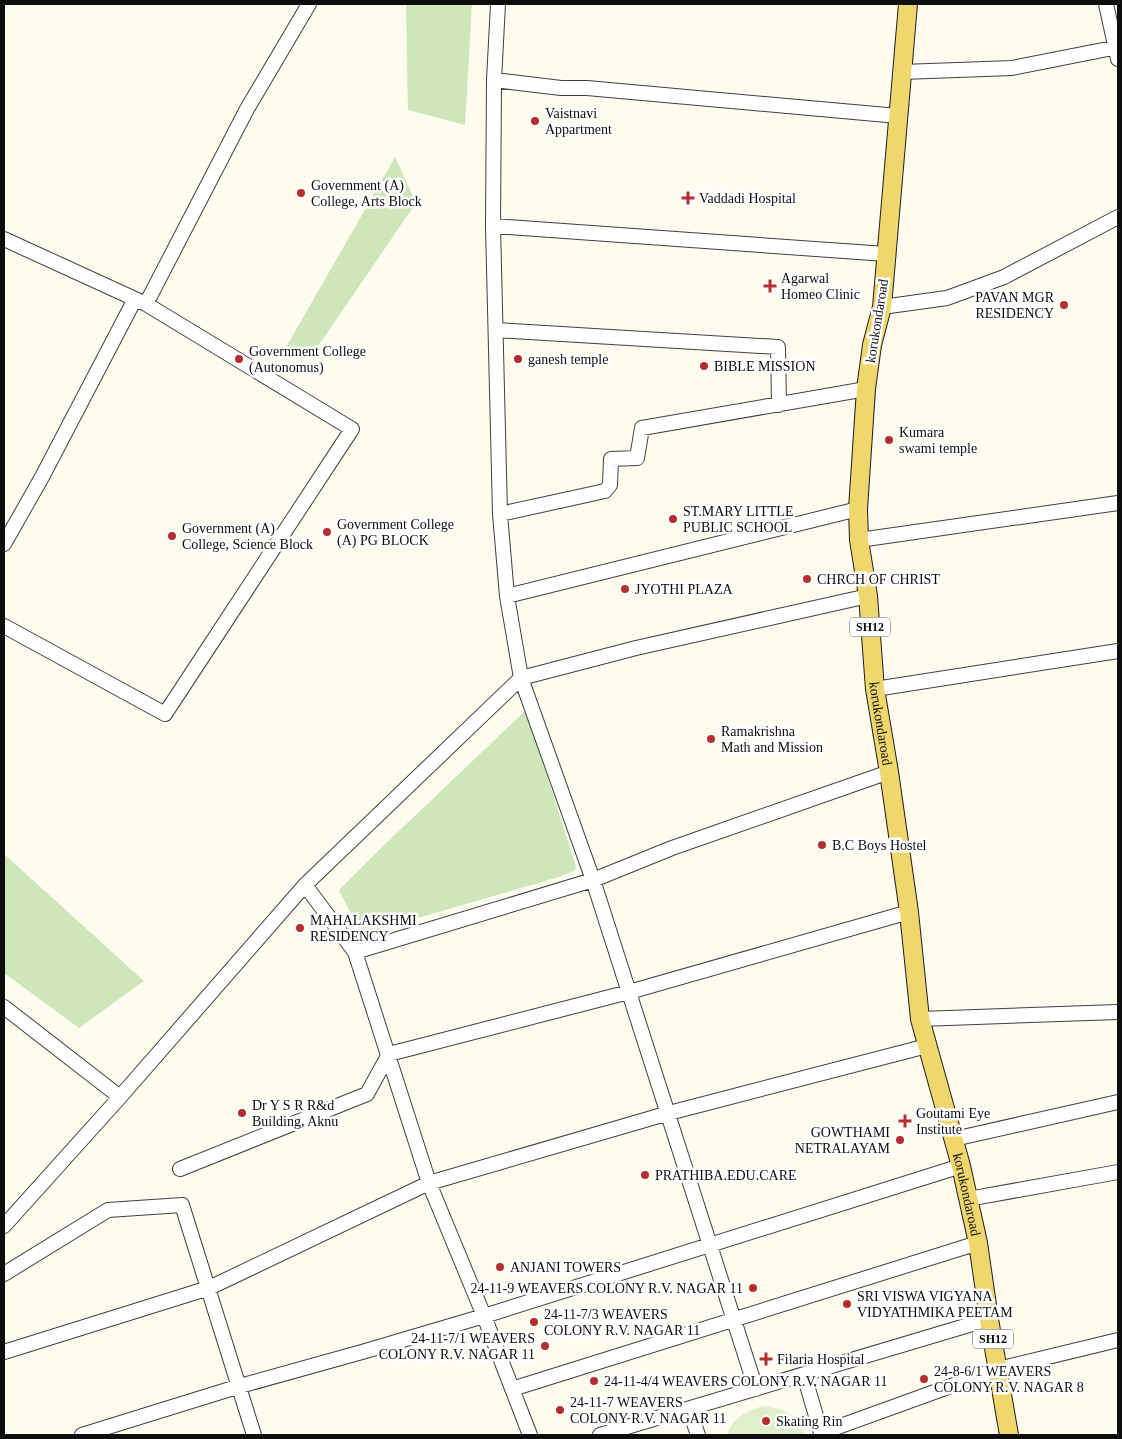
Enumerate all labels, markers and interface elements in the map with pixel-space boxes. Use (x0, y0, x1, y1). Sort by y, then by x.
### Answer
place label: Vaistnavi Appartment (545, 106, 612, 137)
marker: Vaistnavi Appartment (529, 115, 541, 127)
place label: Government (A) College, Arts Block (311, 178, 422, 209)
marker: Government (A) College, Arts Block (295, 187, 307, 199)
marker: Vaddadi Hospital (681, 191, 695, 205)
place label: Vaddadi Hospital (699, 191, 796, 206)
place label: Agarwal Homeo Clinic (781, 271, 860, 302)
street label: korukondaroad (863, 278, 891, 364)
marker: Agarwal Homeo Clinic (763, 279, 777, 293)
place label: PAVAN MGR RESIDENCY (975, 290, 1055, 321)
marker: PAVAN MGR RESIDENCY (1058, 299, 1070, 311)
place label: Government College (Autonomus) (249, 344, 366, 376)
place label: ganesh temple (528, 352, 608, 367)
marker: Government College (Autonomus) (233, 353, 245, 365)
marker: ganesh temple (512, 353, 524, 365)
place label: BIBLE MISSION (714, 359, 816, 374)
marker: BIBLE MISSION (698, 360, 710, 372)
place label: Kumara swami temple (899, 425, 977, 456)
marker: Kumara swami temple (883, 434, 895, 446)
place label: ST.MARY LITTLE PUBLIC SCHOOL (683, 504, 793, 535)
marker: ST.MARY LITTLE PUBLIC SCHOOL (667, 513, 679, 525)
place label: Government College (A) PG BLOCK (337, 517, 454, 549)
place label: Government (A) College, Science Block (182, 521, 313, 552)
marker: Government College (A) PG BLOCK (321, 526, 333, 538)
marker: Government (A) College, Science Block (166, 530, 178, 542)
place label: CHRCH OF CHRIST (817, 572, 940, 587)
marker: CHRCH OF CHRIST (801, 573, 813, 585)
place label: JYOTHI PLAZA (635, 582, 733, 597)
marker: JYOTHI PLAZA (619, 583, 631, 595)
road number: SH12 (850, 618, 890, 636)
street label: korukondaroad (867, 681, 895, 766)
place label: Ramakrishna Math and Mission (721, 724, 823, 755)
marker: Ramakrishna Math and Mission (705, 733, 717, 745)
place label: B.C Boys Hostel (832, 838, 927, 853)
marker: B.C Boys Hostel (816, 839, 828, 851)
place label: MAHALAKSHMI RESIDENCY (310, 913, 417, 944)
marker: MAHALAKSHMI RESIDENCY (294, 922, 306, 934)
place label: Dr Y S R R&d Building, Aknu (252, 1098, 338, 1129)
place label: Goutami Eye Institute (916, 1106, 990, 1137)
marker: Dr Y S R R&d Building, Aknu (236, 1107, 248, 1119)
marker: Goutami Eye Institute (898, 1114, 912, 1128)
place label: GOWTHAMI NETRALAYAM (795, 1125, 891, 1156)
marker: GOWTHAMI NETRALAYAM (894, 1134, 906, 1146)
street label: korukondaroad (950, 1151, 984, 1237)
place label: PRATHIBA.EDU.CARE (655, 1168, 797, 1183)
marker: PRATHIBA.EDU.CARE (639, 1169, 651, 1181)
place label: ANJANI TOWERS (510, 1260, 621, 1275)
marker: ANJANI TOWERS (494, 1261, 506, 1273)
place label: 24-11-9 WEAVERS COLONY R.V. NAGAR 11 (470, 1281, 743, 1296)
marker: 24-11-9 WEAVERS COLONY R.V. NAGAR 11 (747, 1282, 759, 1294)
place label: SRI VISWA VIGYANA VIDYATHMIKA PEETAM (857, 1289, 1013, 1320)
marker: SRI VISWA VIGYANA VIDYATHMIKA PEETAM (841, 1298, 853, 1310)
place label: 24-11-7/3 WEAVERS COLONY R.V. NAGAR 11 (544, 1307, 700, 1338)
marker: 24-11-7/3 WEAVERS COLONY R.V. NAGAR 11 (528, 1316, 540, 1328)
road number: SH12 (973, 1330, 1013, 1348)
place label: 24-11-7/1 WEAVERS COLONY R.V. NAGAR 11 (379, 1331, 535, 1362)
marker: 24-11-7/1 WEAVERS COLONY R.V. NAGAR 11 (539, 1340, 551, 1352)
marker: Filaria Hospital (759, 1352, 773, 1366)
place label: Filaria Hospital (777, 1352, 865, 1367)
place label: 24-8-6/1 WEAVERS COLONY R.V. NAGAR 8 (934, 1364, 1084, 1395)
marker: 24-8-6/1 WEAVERS COLONY R.V. NAGAR 8 (918, 1373, 930, 1385)
place label: 24-11-4/4 WEAVERS COLONY R.V. NAGAR 11 (604, 1374, 888, 1389)
marker: 24-11-4/4 WEAVERS COLONY R.V. NAGAR 11 (588, 1375, 600, 1387)
place label: 24-11-7 WEAVERS COLONY R.V. NAGAR 11 (570, 1395, 726, 1426)
marker: 24-11-7 WEAVERS COLONY R.V. NAGAR 11 (554, 1404, 566, 1416)
place label: Skating Rin (776, 1414, 843, 1429)
marker: Skating Rin (760, 1415, 772, 1427)

